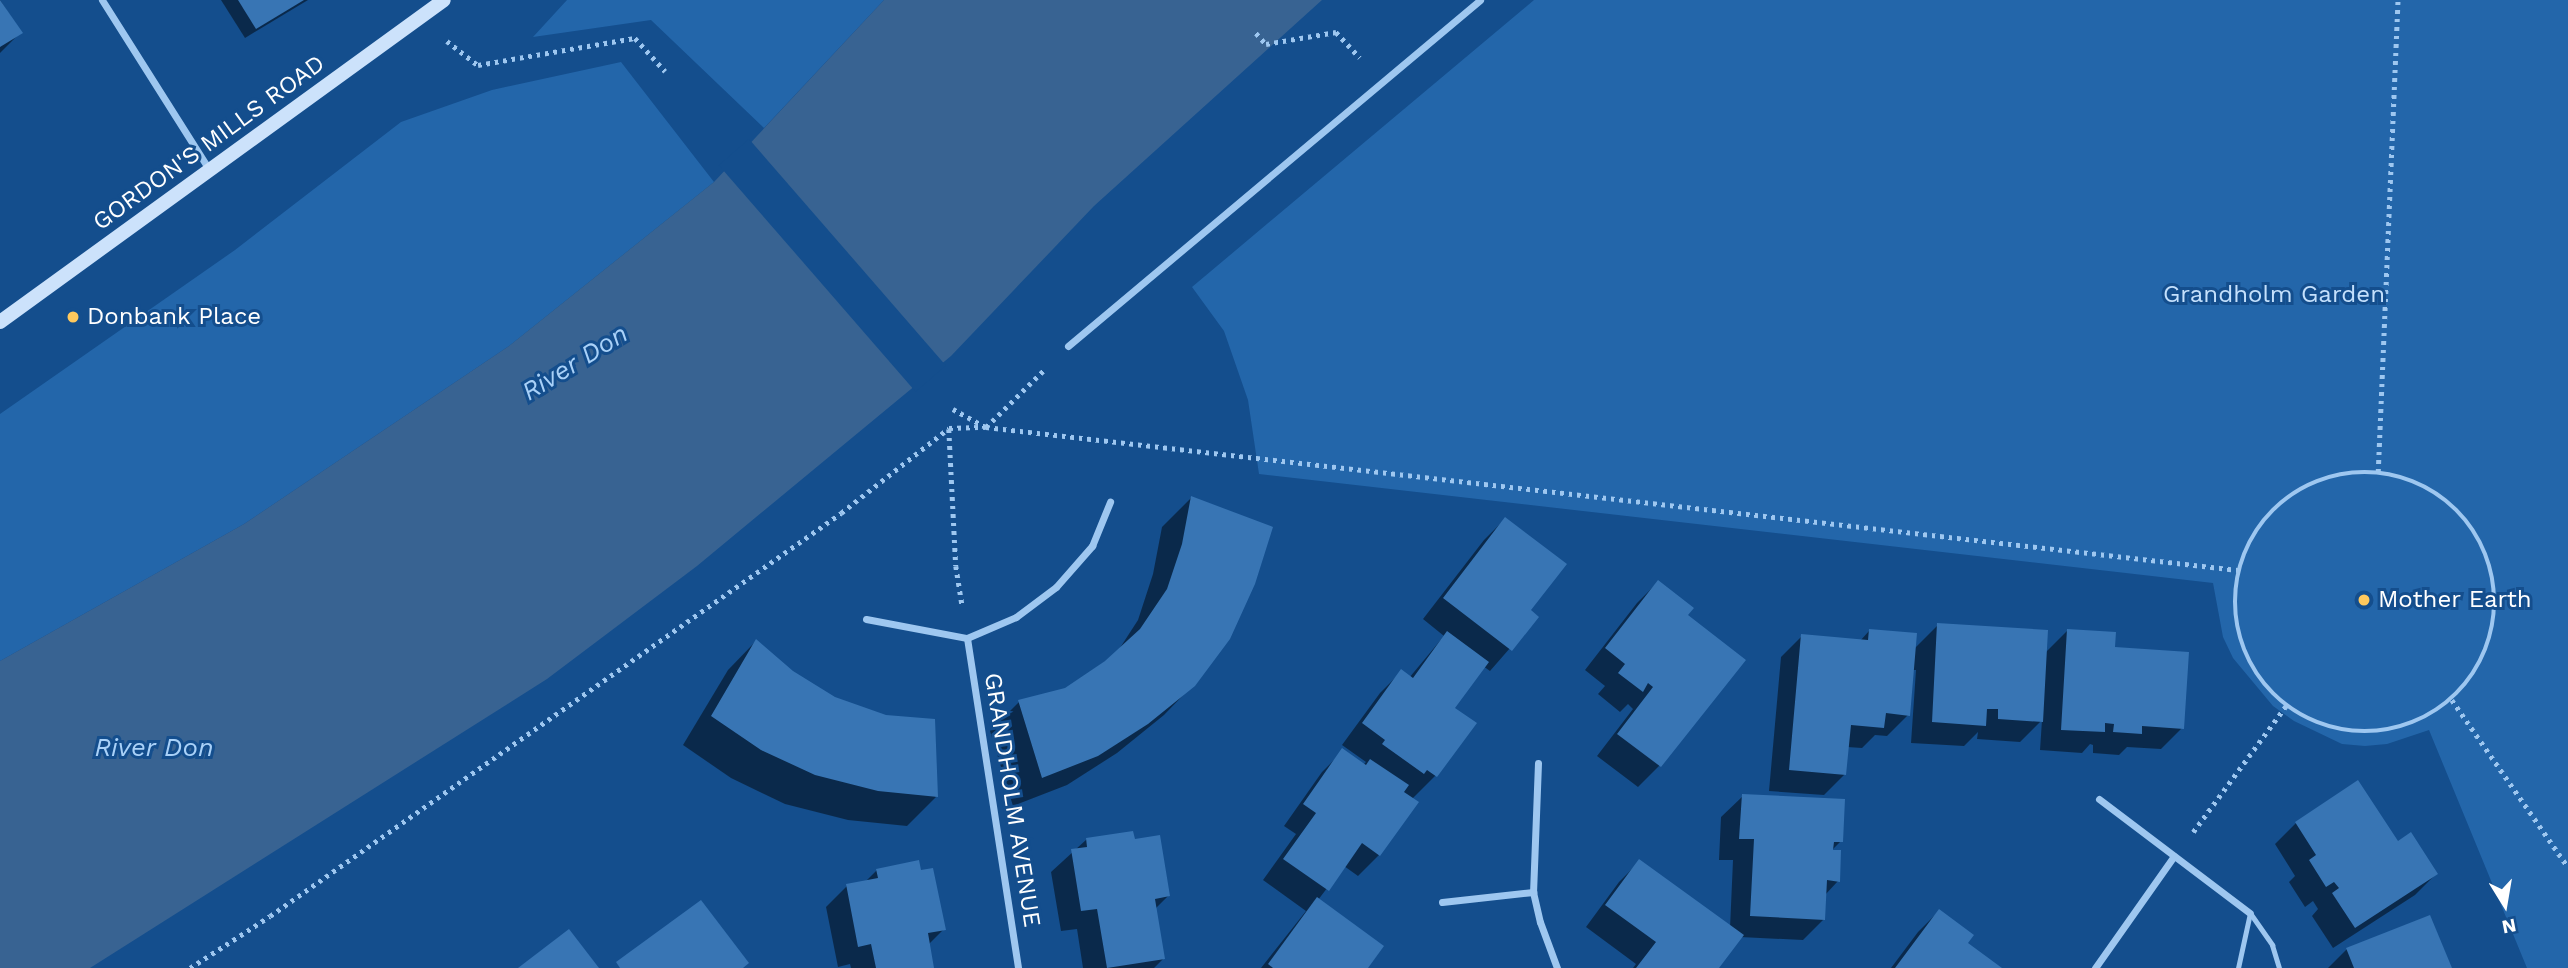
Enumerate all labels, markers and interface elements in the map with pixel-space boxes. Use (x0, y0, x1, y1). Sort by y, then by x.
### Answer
street label: GORDON'S MILLS ROAD (87, 49, 331, 237)
park label: Grandholm Garden (2163, 281, 2385, 309)
place label: Donbank Place (87, 303, 262, 331)
marker: Donbank Place (65, 309, 81, 325)
water label: River Don (516, 318, 634, 408)
place label: Mother Earth (2378, 586, 2532, 614)
marker: Mother Earth (2356, 592, 2372, 608)
street label: GRANDHOLM AVENUE (978, 670, 1046, 930)
water label: River Don (94, 732, 214, 764)
north arrow (2470, 870, 2540, 940)
text: N (2500, 913, 2518, 939)

